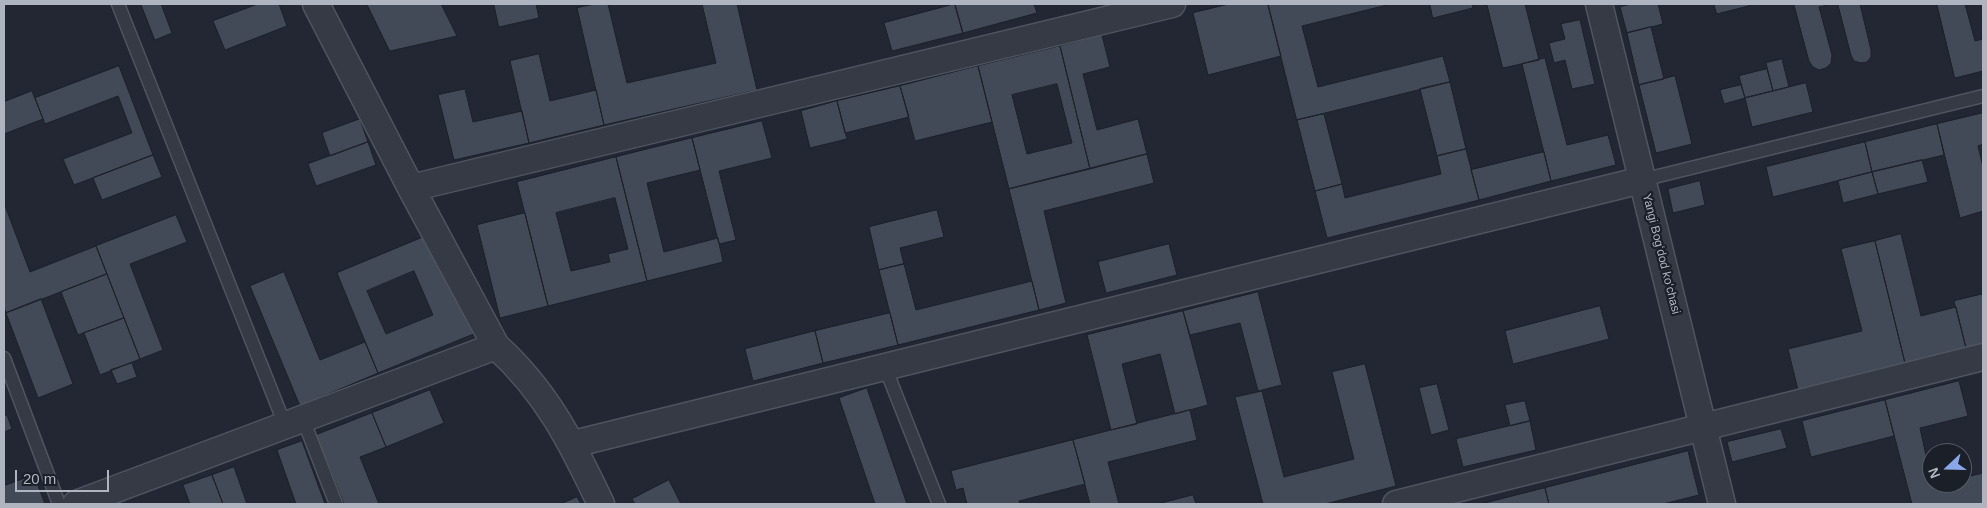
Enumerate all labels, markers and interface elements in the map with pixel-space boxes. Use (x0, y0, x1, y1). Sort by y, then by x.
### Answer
street label: Yangi Bogʻdod koʻchasi (1639, 192, 1683, 316)
north arrow (1922, 443, 1972, 493)
scale bar (18, 460, 111, 492)
text: N (1925, 465, 1943, 481)
text: 20 m (23, 470, 56, 487)

